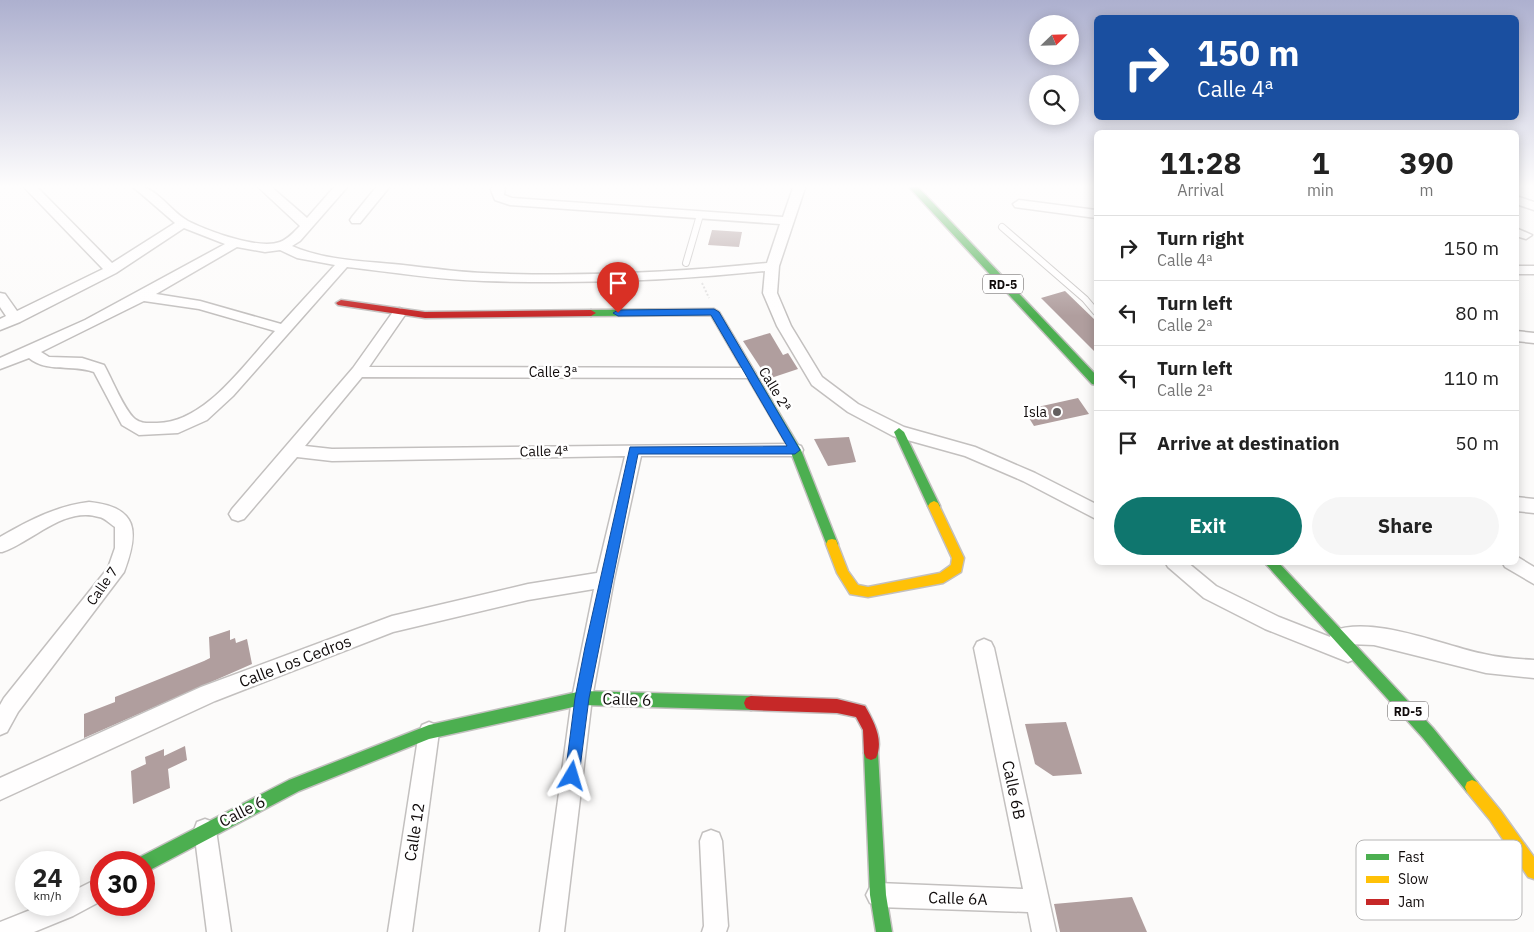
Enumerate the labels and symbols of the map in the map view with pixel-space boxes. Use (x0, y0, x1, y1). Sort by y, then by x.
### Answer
north arrow (1029, 15, 1079, 65)
pin (597, 262, 639, 313)
road number: RD-5 (983, 274, 1023, 294)
street label: Calle 3ª (529, 363, 578, 381)
street label: Calle 2ª (755, 363, 795, 415)
place label: Isla (1023, 403, 1048, 421)
marker: Isla (1051, 406, 1063, 418)
street label: Calle 4ª (519, 442, 569, 460)
street label: Calle 7 (82, 563, 122, 609)
street label: Calle Los Cedros (236, 630, 354, 692)
street label: Calle 6 (602, 688, 652, 710)
road number: RD-5 (1388, 701, 1428, 720)
position arrow (545, 749, 597, 801)
street label: Calle 6B (998, 759, 1030, 821)
street label: Calle 6 (216, 791, 268, 831)
street label: Calle 12 (400, 801, 428, 863)
legend (1356, 840, 1522, 920)
text: Fast (1398, 848, 1424, 866)
speed limit sign: 30 (90, 851, 155, 916)
text: Slow (1398, 870, 1429, 888)
street label: Calle 6A (928, 887, 988, 909)
text: Jam (1398, 893, 1425, 911)

